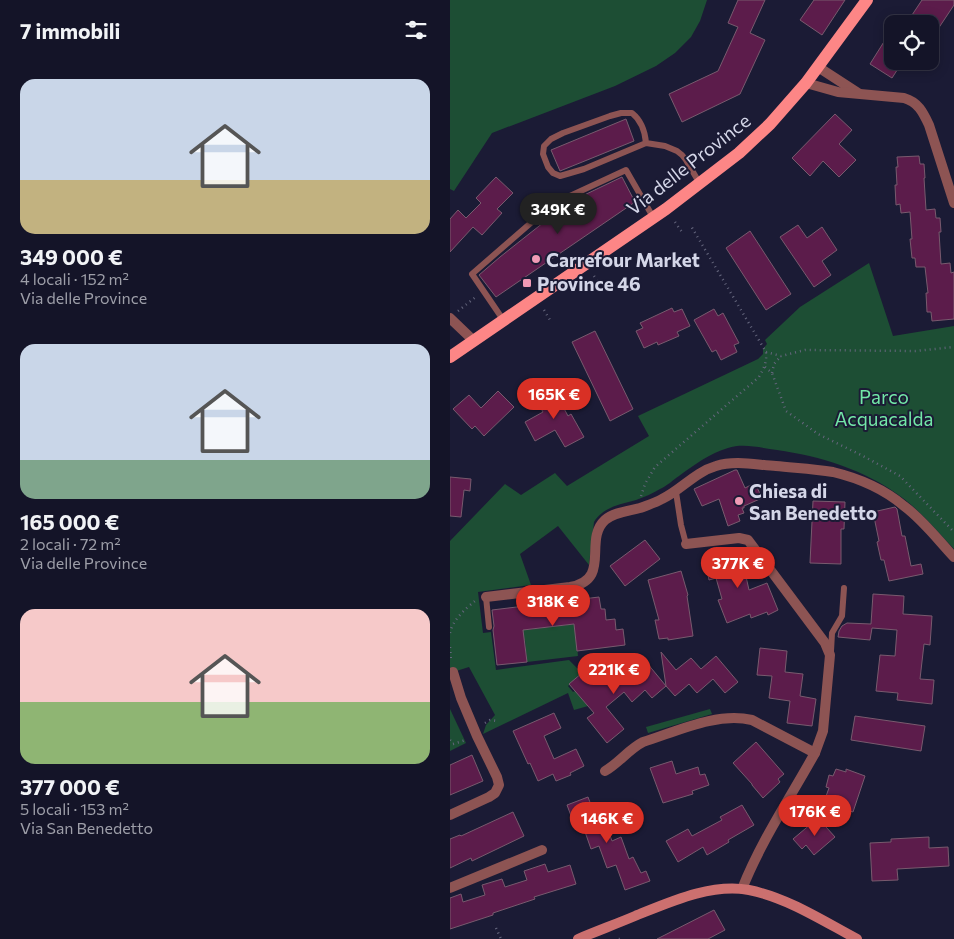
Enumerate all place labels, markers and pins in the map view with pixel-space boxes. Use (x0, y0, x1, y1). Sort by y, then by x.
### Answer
pin: 349K € (517, 192, 599, 235)
place label: Carrefour Market (546, 248, 700, 271)
marker: Carrefour Market (530, 253, 542, 265)
place label: Province 46 (537, 272, 641, 295)
marker: Province 46 (521, 277, 533, 289)
pin: 165K € (513, 378, 595, 420)
place label: Chiesa di San Benedetto (749, 479, 877, 524)
marker: Chiesa di San Benedetto (733, 495, 745, 507)
pin: 377K € (697, 546, 779, 589)
pin: 318K € (512, 584, 594, 627)
pin: 221K € (573, 652, 655, 695)
pin: 176K € (774, 794, 856, 837)
pin: 146K € (566, 802, 648, 844)

